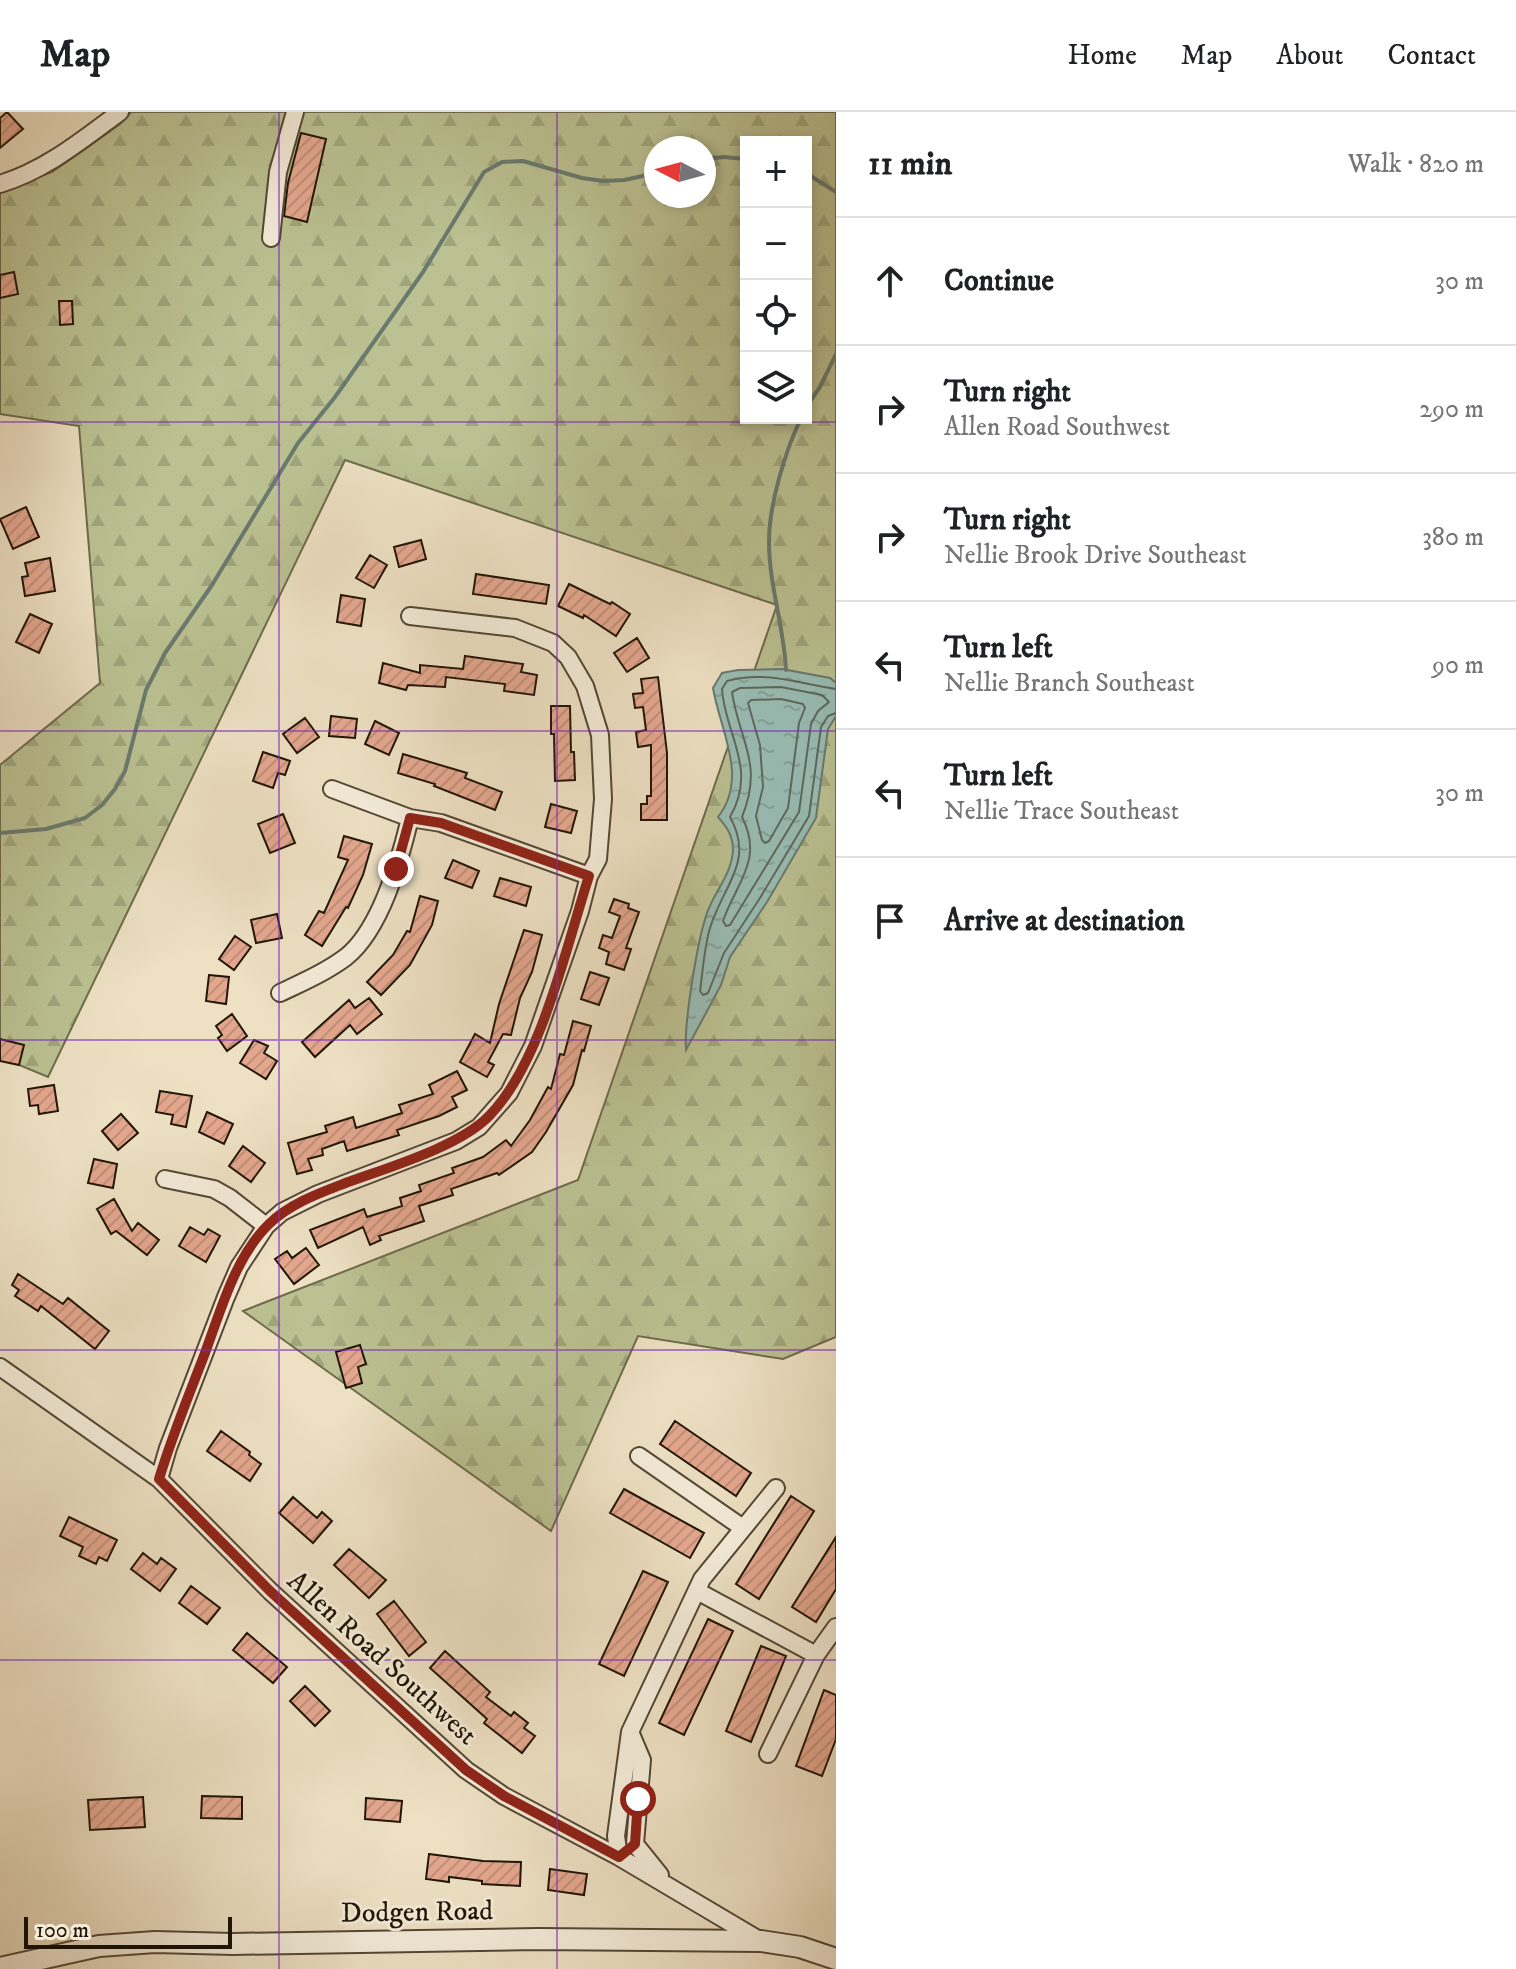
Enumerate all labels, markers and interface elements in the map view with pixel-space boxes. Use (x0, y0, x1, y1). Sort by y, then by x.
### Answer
text: Map (40, 31, 110, 79)
text: Home (1068, 38, 1137, 73)
text: Map (1181, 38, 1232, 73)
text: About (1276, 38, 1343, 73)
text: Contact (1387, 38, 1476, 73)
north arrow (644, 136, 716, 208)
map controls (740, 136, 812, 424)
button: + (740, 136, 812, 208)
text: 11 min (868, 143, 952, 185)
text: Walk · 820 m (1348, 148, 1484, 181)
button: − (740, 208, 812, 280)
icon: ahead (868, 259, 912, 303)
text: Continue (944, 263, 1054, 300)
text: 30 m (1435, 265, 1484, 298)
button: locate (740, 280, 812, 352)
button: layers (740, 352, 812, 424)
text: Turn right (944, 374, 1071, 411)
icon: right (868, 387, 912, 431)
text: 290 m (1419, 393, 1484, 426)
text: Allen Road Southwest (944, 411, 1170, 444)
text: Turn right (944, 502, 1071, 539)
icon: right (868, 515, 912, 559)
text: 380 m (1422, 521, 1484, 554)
text: Nellie Brook Drive Southeast (944, 539, 1247, 572)
text: Turn left (944, 630, 1053, 667)
icon: left (868, 643, 912, 687)
text: 90 m (1432, 649, 1484, 682)
text: Nellie Branch Southeast (944, 667, 1195, 700)
text: Turn left (944, 758, 1053, 795)
icon: left (868, 771, 912, 815)
text: 30 m (1435, 777, 1484, 810)
text: Nellie Trace Southeast (944, 795, 1179, 828)
route end (378, 851, 414, 887)
icon: arrive (868, 899, 912, 943)
text: Arrive at destination (944, 903, 1185, 940)
street label: Allen Road Southwest (280, 1563, 484, 1753)
route start (620, 1781, 656, 1817)
street label: Dodgen Road (341, 1893, 493, 1931)
scale bar (24, 1913, 232, 1949)
text: 100 m (36, 1917, 89, 1944)

